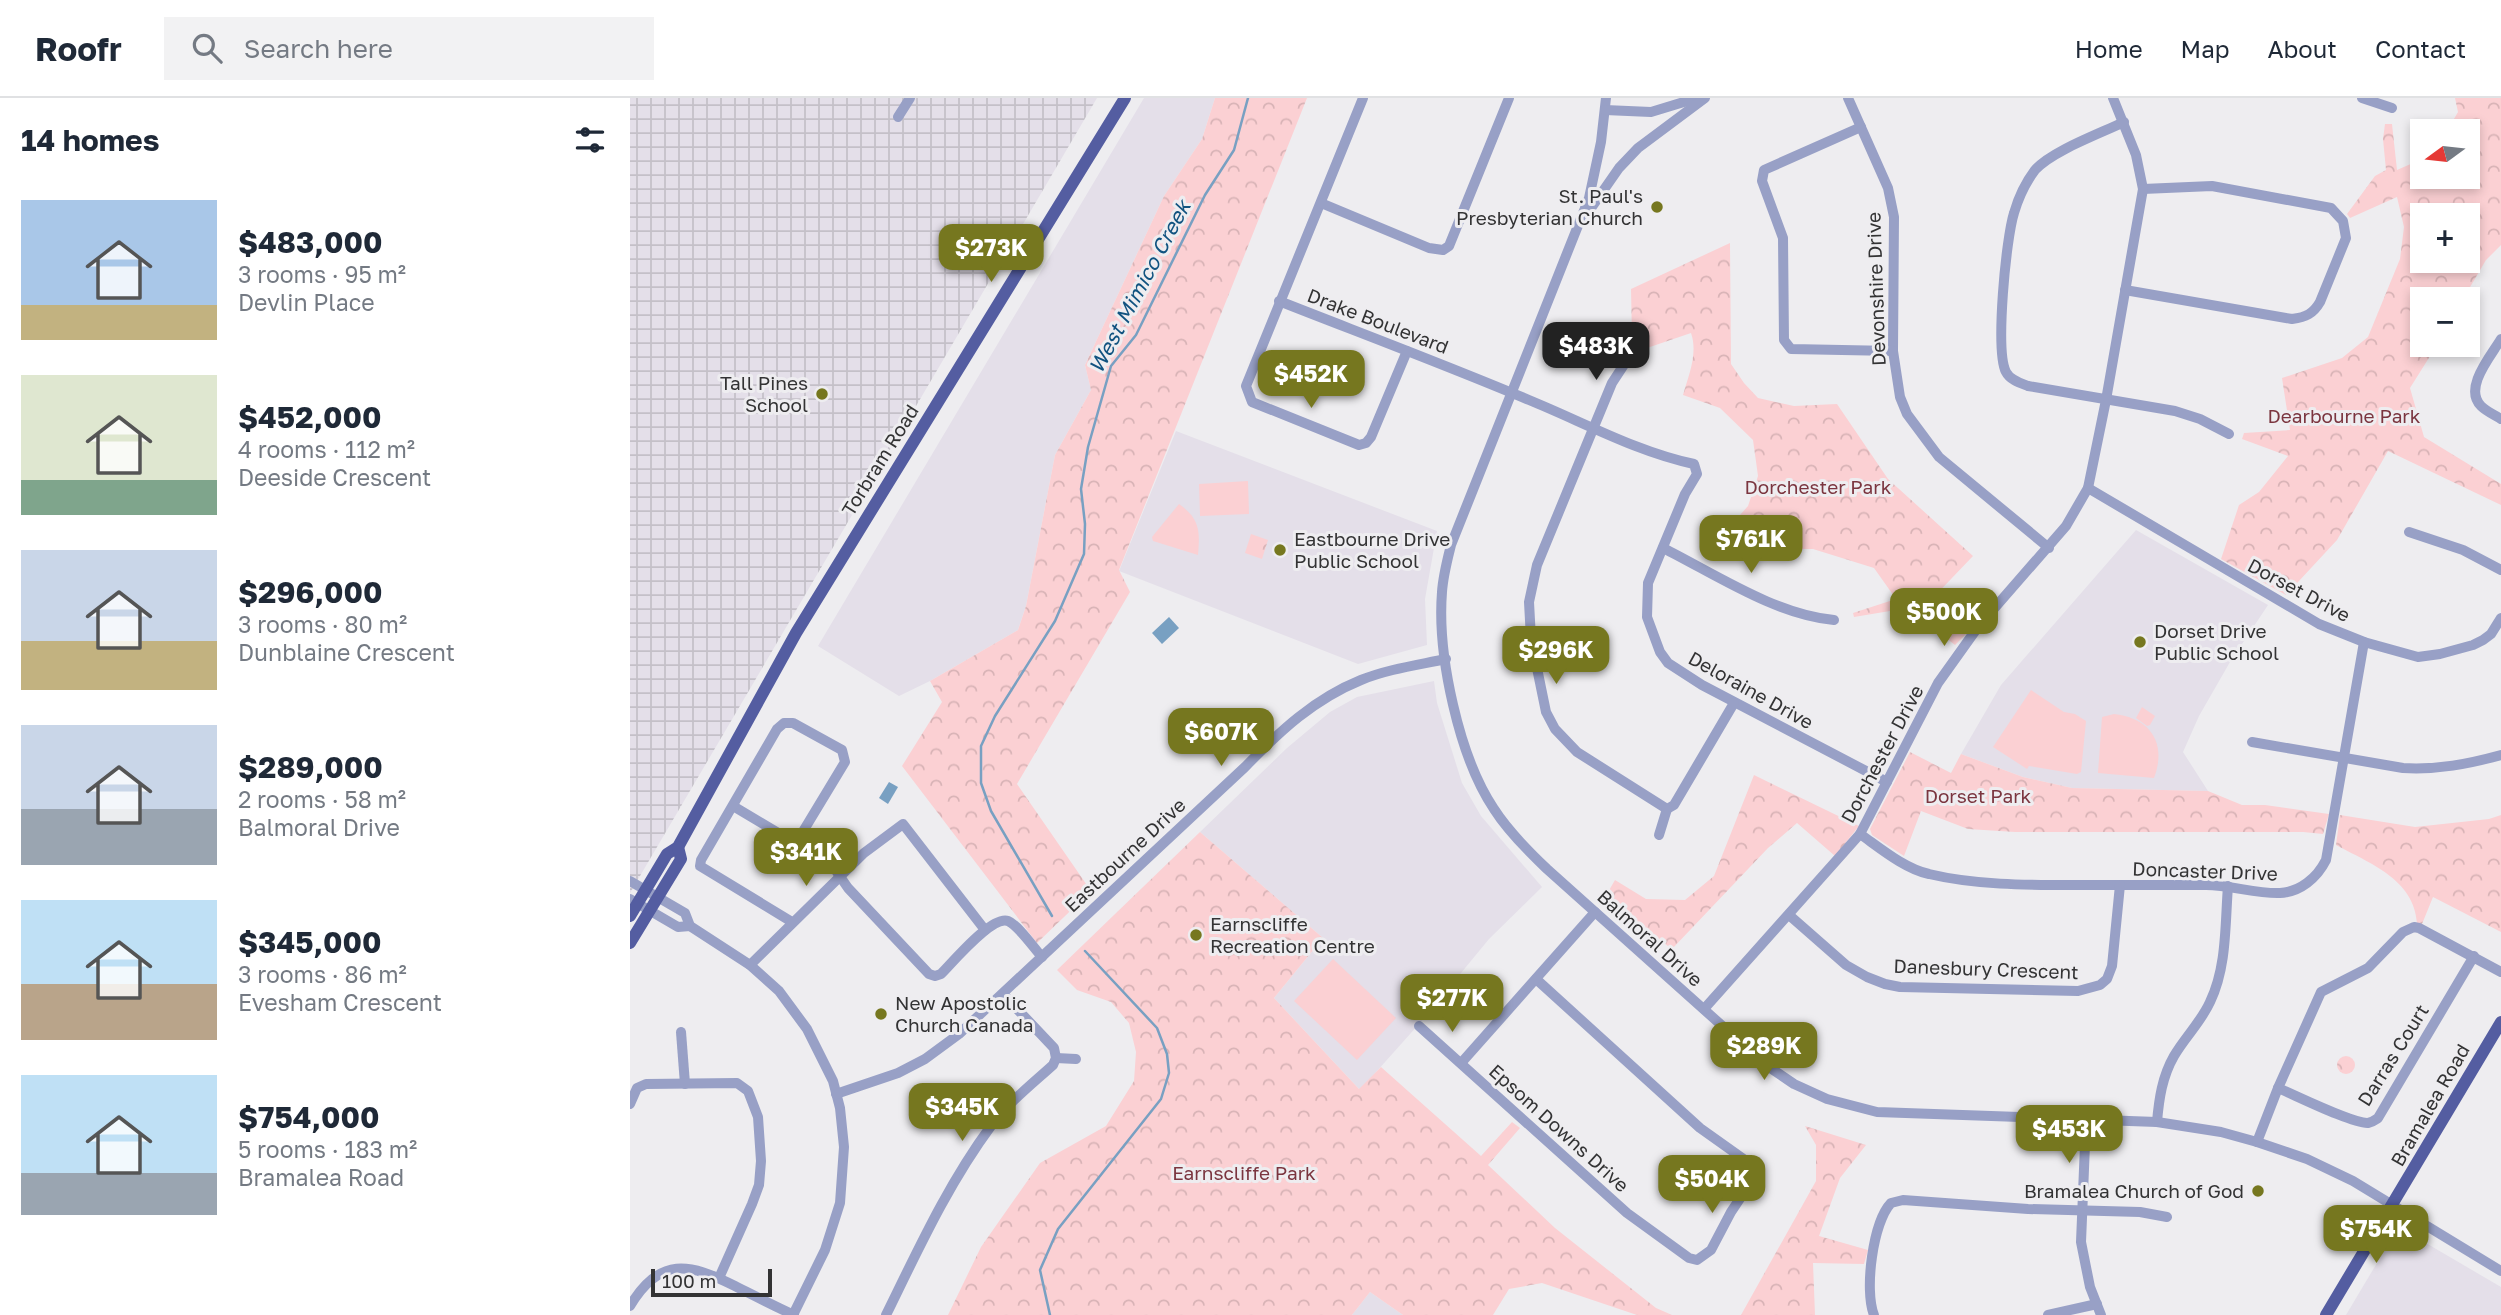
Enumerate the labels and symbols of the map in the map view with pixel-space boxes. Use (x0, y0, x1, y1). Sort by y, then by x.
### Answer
north arrow (2410, 119, 2480, 189)
place label: St. Paul's Presbyterian Church (1456, 184, 1643, 229)
water label: West Mimico Creek (1083, 194, 1197, 377)
marker: St. Paul's Presbyterian Church (1649, 199, 1665, 215)
street label: Devonshire Drive (1861, 212, 1890, 366)
pin: $273K (942, 225, 1040, 284)
street label: Drake Boulevard (1304, 283, 1452, 358)
pin: $483K (1547, 322, 1645, 382)
pin: $452K (1262, 350, 1360, 410)
place label: Tall Pines School (720, 371, 808, 416)
marker: Tall Pines School (814, 386, 830, 402)
street label: Torbram Road (836, 400, 923, 520)
park label: Dearbourne Park (2267, 404, 2421, 427)
park label: Dorchester Park (1745, 475, 1892, 498)
pin: $761K (1702, 516, 1800, 575)
place label: Eastbourne Drive Public School (1294, 527, 1450, 572)
marker: Eastbourne Drive Public School (1272, 542, 1288, 558)
street label: Dorset Drive (2244, 553, 2354, 626)
pin: $500K (1895, 588, 1993, 648)
place label: Dorset Drive Public School (2154, 619, 2279, 664)
pin: $296K (1507, 626, 1605, 686)
marker: Dorset Drive Public School (2132, 634, 2148, 650)
street label: Deloraine Drive (1685, 646, 1818, 733)
street label: Dorchester Drive (1836, 681, 1928, 827)
pin: $607K (1172, 708, 1270, 768)
park label: Dorset Park (1925, 784, 2032, 807)
street label: Eastbourne Drive (1060, 793, 1190, 916)
pin: $341K (757, 828, 855, 888)
street label: Doncaster Drive (2132, 856, 2278, 885)
street label: Balmoral Drive (1593, 884, 1708, 991)
place label: Earnscliffe Recreation Centre (1210, 912, 1375, 957)
marker: Earnscliffe Recreation Centre (1188, 927, 1204, 943)
street label: Danesbury Crescent (1893, 954, 2079, 983)
pin: $277K (1403, 974, 1501, 1034)
place label: New Apostolic Church Canada (895, 991, 1034, 1036)
street label: Darras Court (2352, 1000, 2433, 1110)
marker: New Apostolic Church Canada (873, 1006, 889, 1022)
pin: $289K (1715, 1023, 1813, 1082)
street label: Bramalea Road (2385, 1040, 2474, 1170)
street label: Epsom Downs Drive (1485, 1059, 1634, 1196)
pin: $345K (913, 1084, 1011, 1143)
pin: $453K (2020, 1105, 2118, 1165)
pin: $504K (1663, 1156, 1761, 1215)
park label: Earnscliffe Park (1172, 1161, 1316, 1184)
place label: Bramalea Church of God (2024, 1179, 2244, 1202)
marker: Bramalea Church of God (2250, 1183, 2266, 1199)
pin: $754K (2327, 1206, 2425, 1265)
scale bar (651, 1266, 772, 1298)

